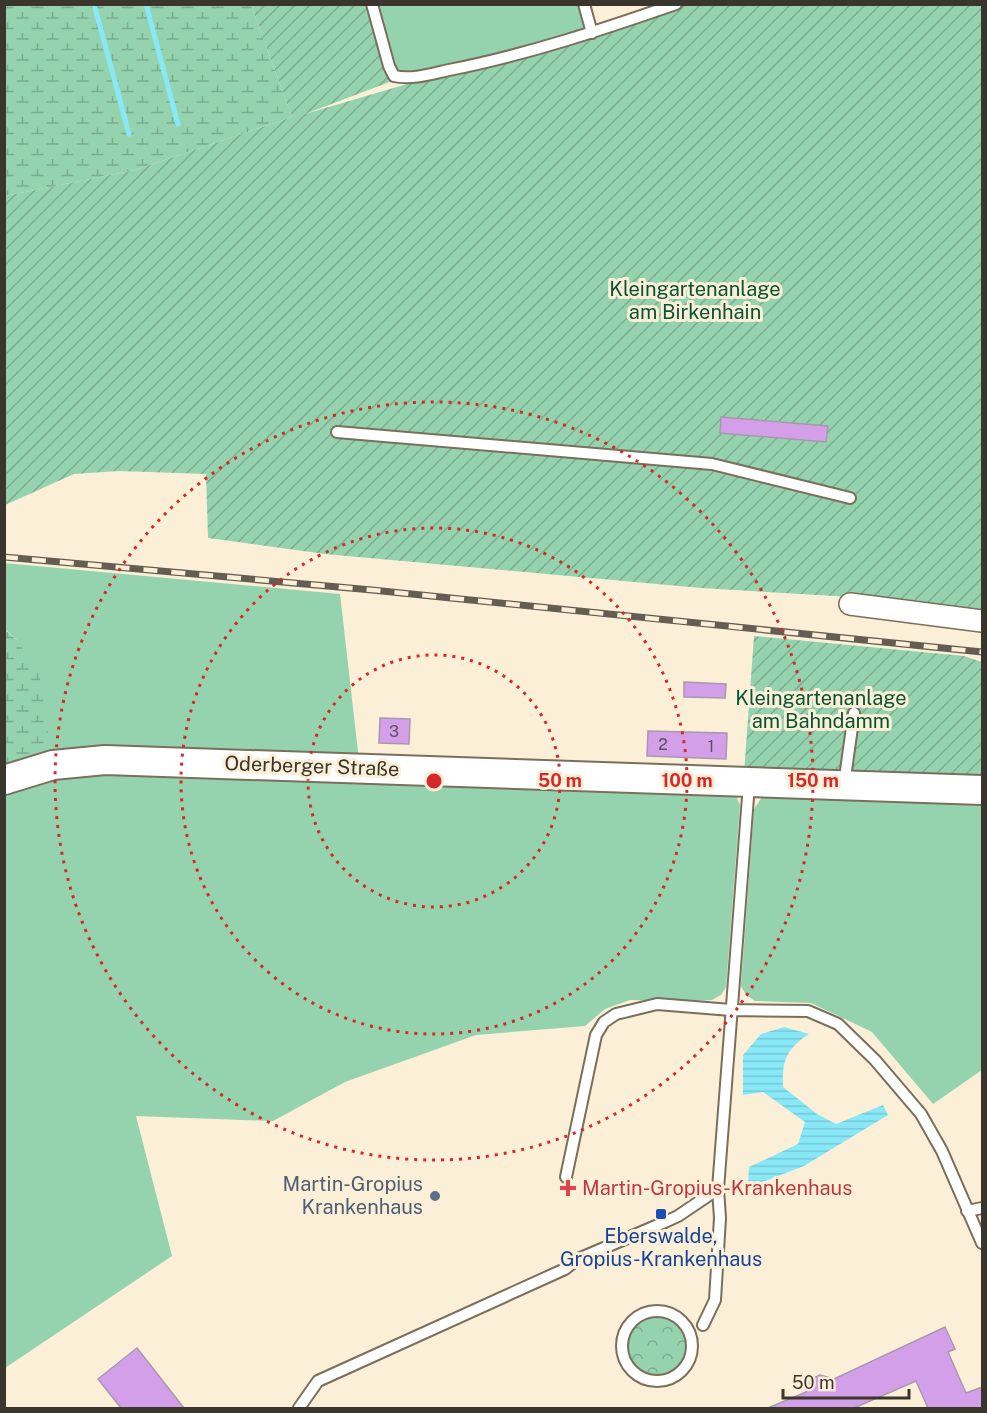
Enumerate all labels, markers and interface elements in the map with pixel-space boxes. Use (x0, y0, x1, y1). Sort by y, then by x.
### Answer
park label: Kleingartenanlage am Birkenhain (609, 277, 781, 324)
park label: Kleingartenanlage am Bahndamm (735, 686, 907, 733)
house number: 3 (389, 722, 399, 741)
house number: 2 (658, 735, 668, 754)
house number: 1 (708, 737, 714, 756)
street label: Oderberger Straße (224, 751, 400, 781)
text: 50 m (538, 770, 582, 791)
text: 100 m (661, 770, 713, 791)
text: 150 m (787, 770, 839, 791)
centre of rings (424, 771, 444, 791)
place label: Martin-Gropius Krankenhaus (283, 1172, 423, 1219)
place label: Martin-Gropius-Krankenhaus (582, 1176, 852, 1200)
marker: Martin-Gropius-Krankenhaus (559, 1179, 577, 1197)
marker: Martin-Gropius Krankenhaus (428, 1189, 442, 1203)
marker: Eberswalde, Gropius-Krankenhaus (654, 1207, 668, 1221)
place label: Eberswalde, Gropius-Krankenhaus (560, 1224, 762, 1271)
scale bar (783, 1362, 909, 1400)
text: 50 m (792, 1372, 835, 1393)

